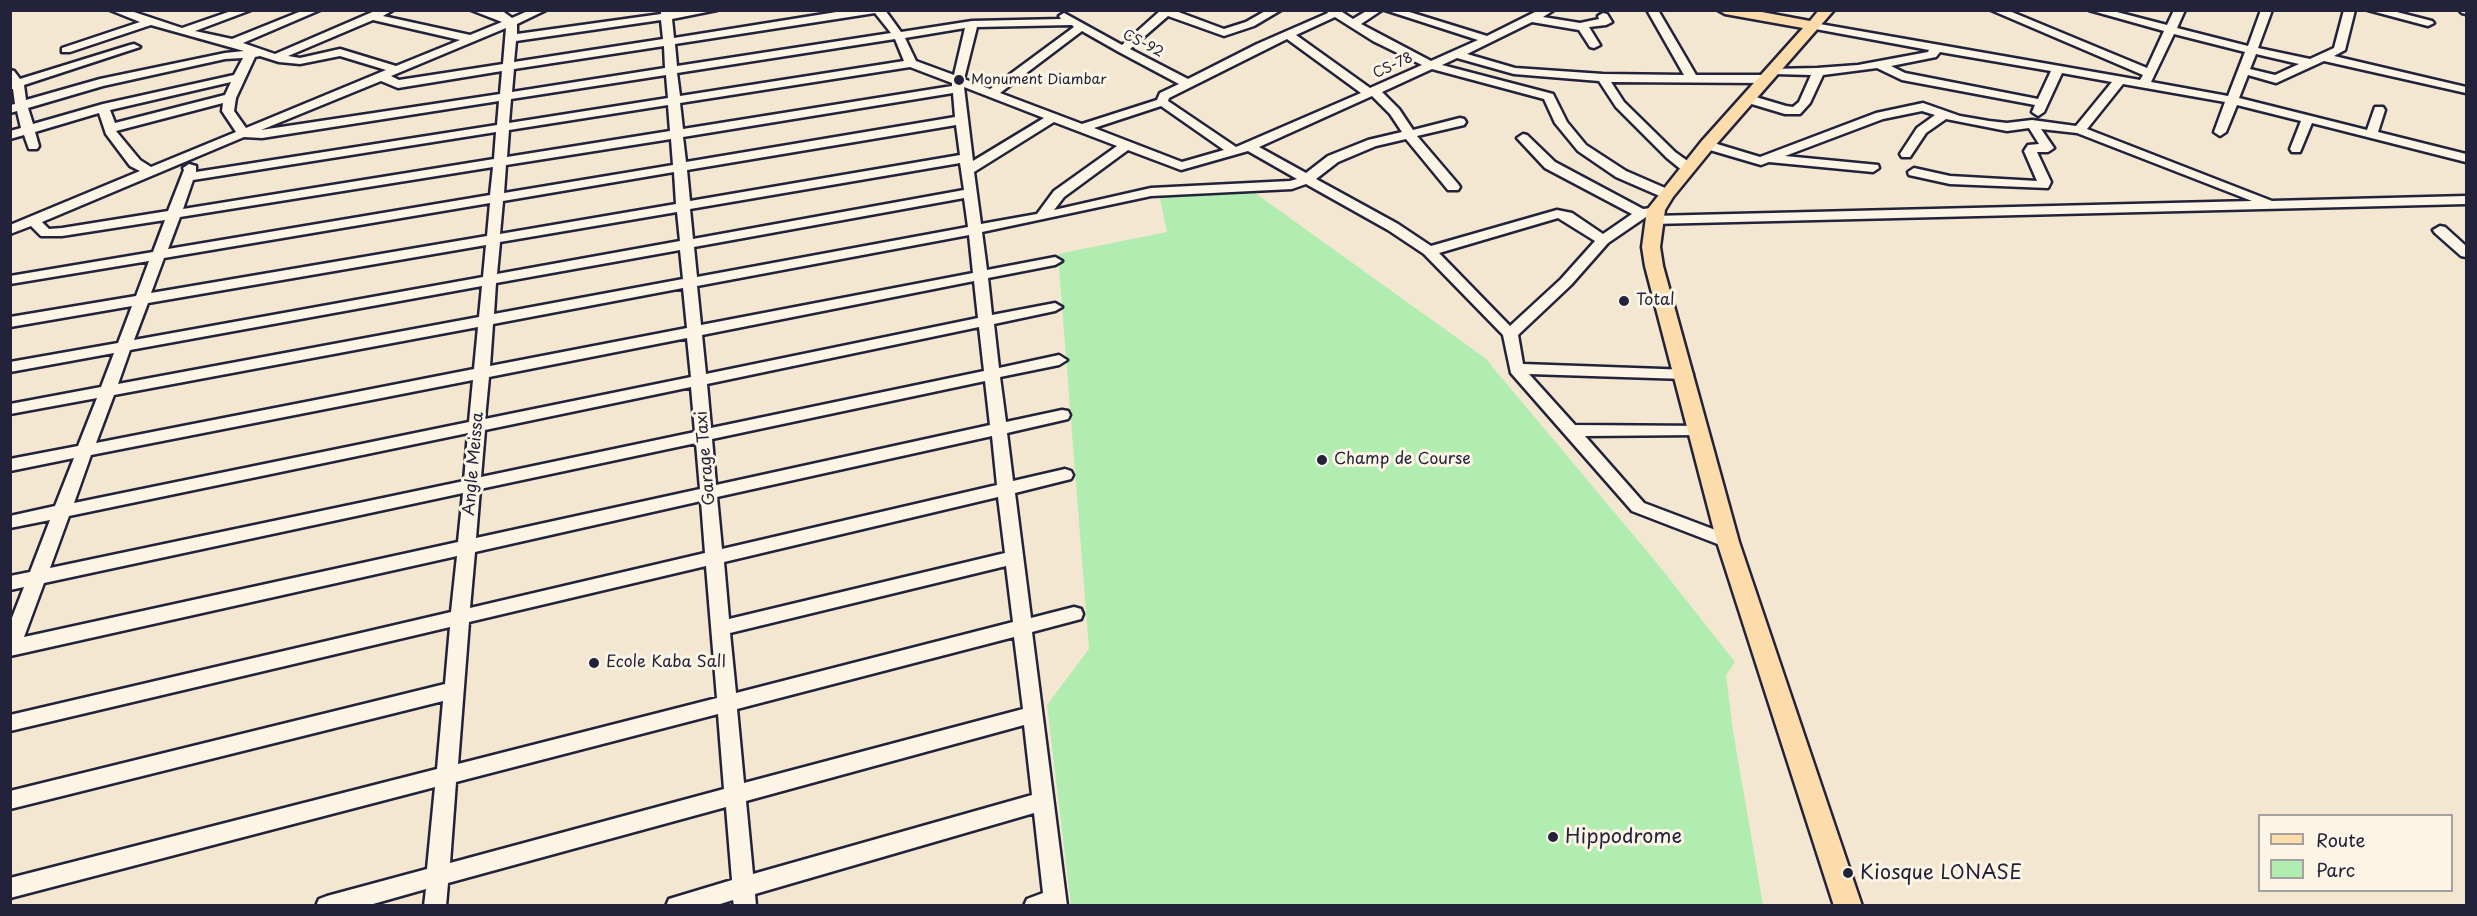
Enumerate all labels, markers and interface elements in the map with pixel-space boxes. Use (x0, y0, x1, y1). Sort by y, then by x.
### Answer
street label: CS-92 (1120, 27, 1166, 61)
street label: CS-78 (1371, 50, 1415, 82)
place label: Monument Diambar (971, 72, 1107, 88)
marker: Monument Diambar (952, 73, 966, 87)
place label: Total (1636, 291, 1675, 311)
marker: Total (1617, 294, 1631, 308)
street label: Garage Taxi (692, 410, 720, 506)
street label: Angle Meissa (460, 411, 488, 517)
place label: Champ de Course (1334, 450, 1471, 470)
marker: Champ de Course (1315, 453, 1329, 467)
place label: Ecole Kaba Sall (606, 653, 726, 673)
marker: Ecole Kaba Sall (587, 656, 601, 670)
legend (2258, 814, 2453, 892)
place label: Hippodrome (1565, 825, 1682, 849)
text: Route (2316, 826, 2365, 853)
marker: Hippodrome (1546, 830, 1560, 844)
text: Parc (2316, 856, 2355, 883)
place label: Kiosque LONASE (1860, 861, 2022, 885)
marker: Kiosque LONASE (1841, 866, 1855, 880)

